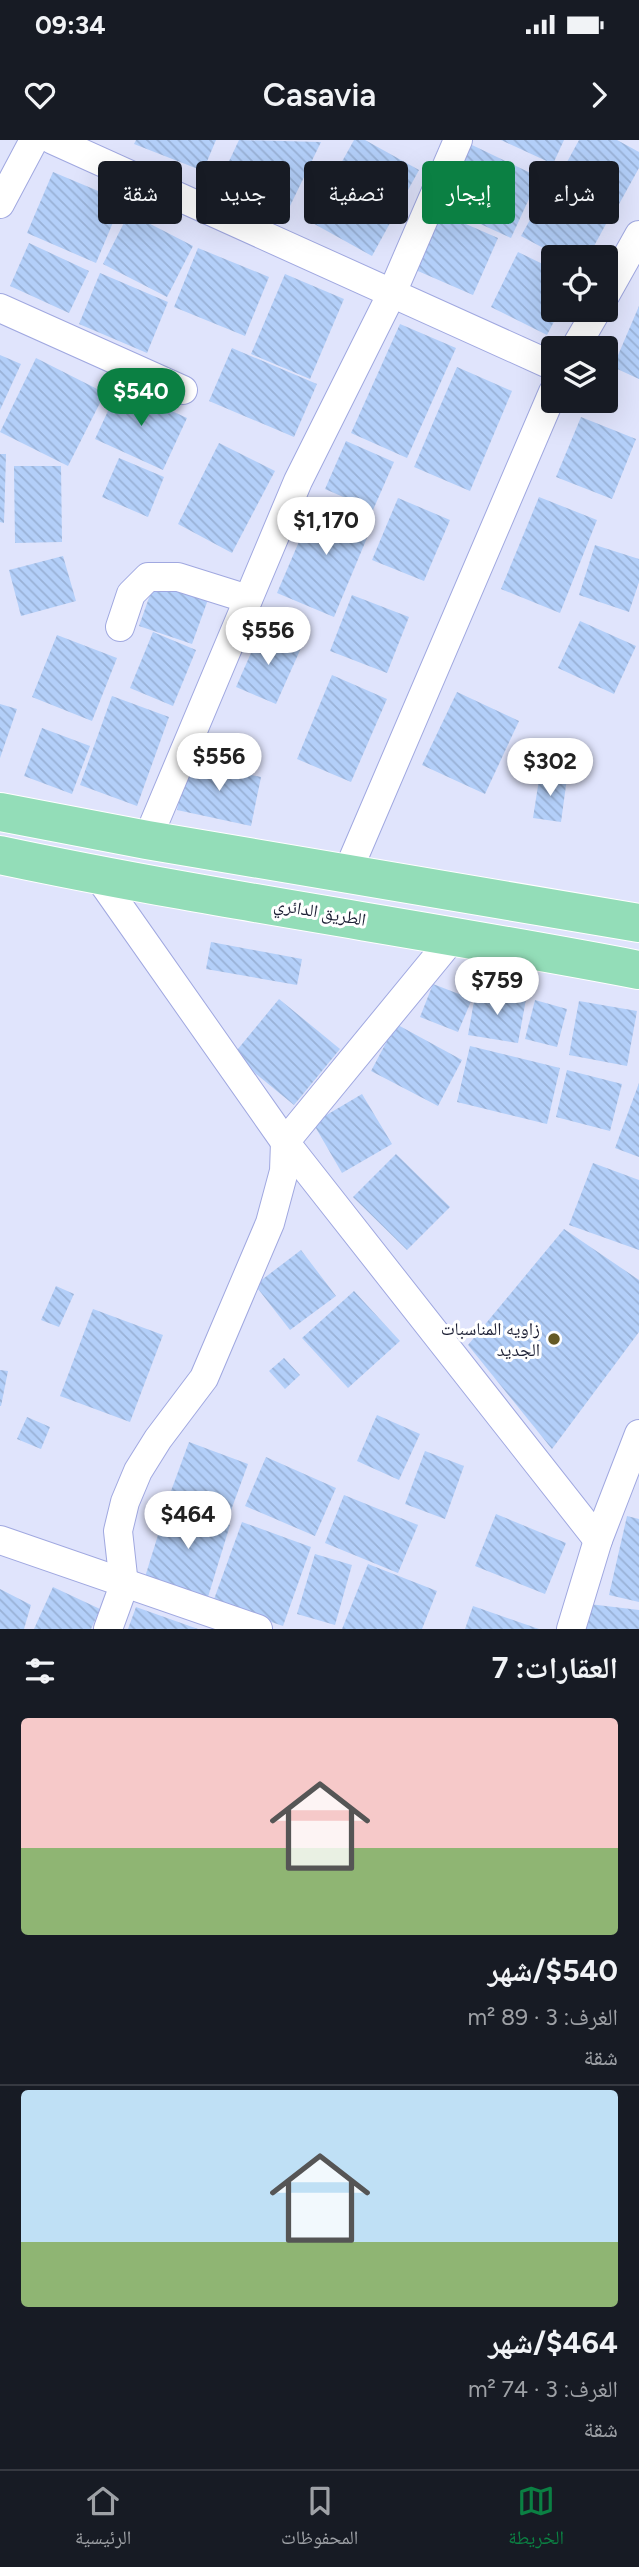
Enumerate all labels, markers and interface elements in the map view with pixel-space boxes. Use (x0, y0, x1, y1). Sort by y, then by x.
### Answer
text: 09:34 (35, 9, 106, 41)
icon: heart (21, 76, 59, 114)
text: Casavia (263, 76, 376, 114)
icon: forward (580, 76, 618, 114)
chip: شقة (98, 161, 182, 224)
chip: جديد (196, 161, 290, 224)
chip: تصفية (304, 161, 408, 224)
chip: إيجار (422, 161, 515, 224)
chip: شراء (529, 161, 619, 224)
map controls (541, 245, 618, 413)
button: locate (541, 245, 618, 322)
button: layers (541, 336, 618, 413)
pin: $540 (100, 369, 182, 428)
text: $540 (113, 377, 169, 405)
pin: $1,170 (269, 498, 383, 557)
text: $1,170 (293, 506, 359, 534)
pin: $556 (227, 608, 309, 667)
text: $556 (242, 616, 294, 644)
pin: $556 (178, 734, 260, 793)
pin: $302 (509, 738, 591, 798)
text: $556 (193, 742, 245, 770)
text: $302 (523, 747, 577, 775)
street label: الطريق الدائري (272, 893, 368, 934)
pin: $759 (456, 958, 538, 1017)
text: $759 (471, 966, 523, 994)
place label: زاويه المناسبات الجديد (441, 1318, 540, 1361)
marker: زاويه المناسبات الجديد (546, 1331, 562, 1347)
pin: $464 (147, 1492, 229, 1551)
text: $464 (160, 1500, 216, 1528)
text: العقارات: 7 (492, 1649, 618, 1686)
icon: filters (21, 1652, 59, 1690)
icon: home (257, 1763, 383, 1889)
text: $540/شهر (488, 1952, 618, 1989)
text: الغرف: 3 · 89 m² (467, 2003, 618, 2031)
text: شقة (584, 2043, 618, 2071)
icon: home (257, 2135, 383, 2261)
text: $464/شهر (488, 2324, 618, 2361)
text: الغرف: 3 · 74 m² (468, 2375, 618, 2403)
text: شقة (584, 2415, 618, 2443)
tab: الرئيسية (75, 2482, 131, 2556)
tab: المحفوظات (281, 2482, 358, 2556)
tab: الخريطة (508, 2482, 564, 2556)

